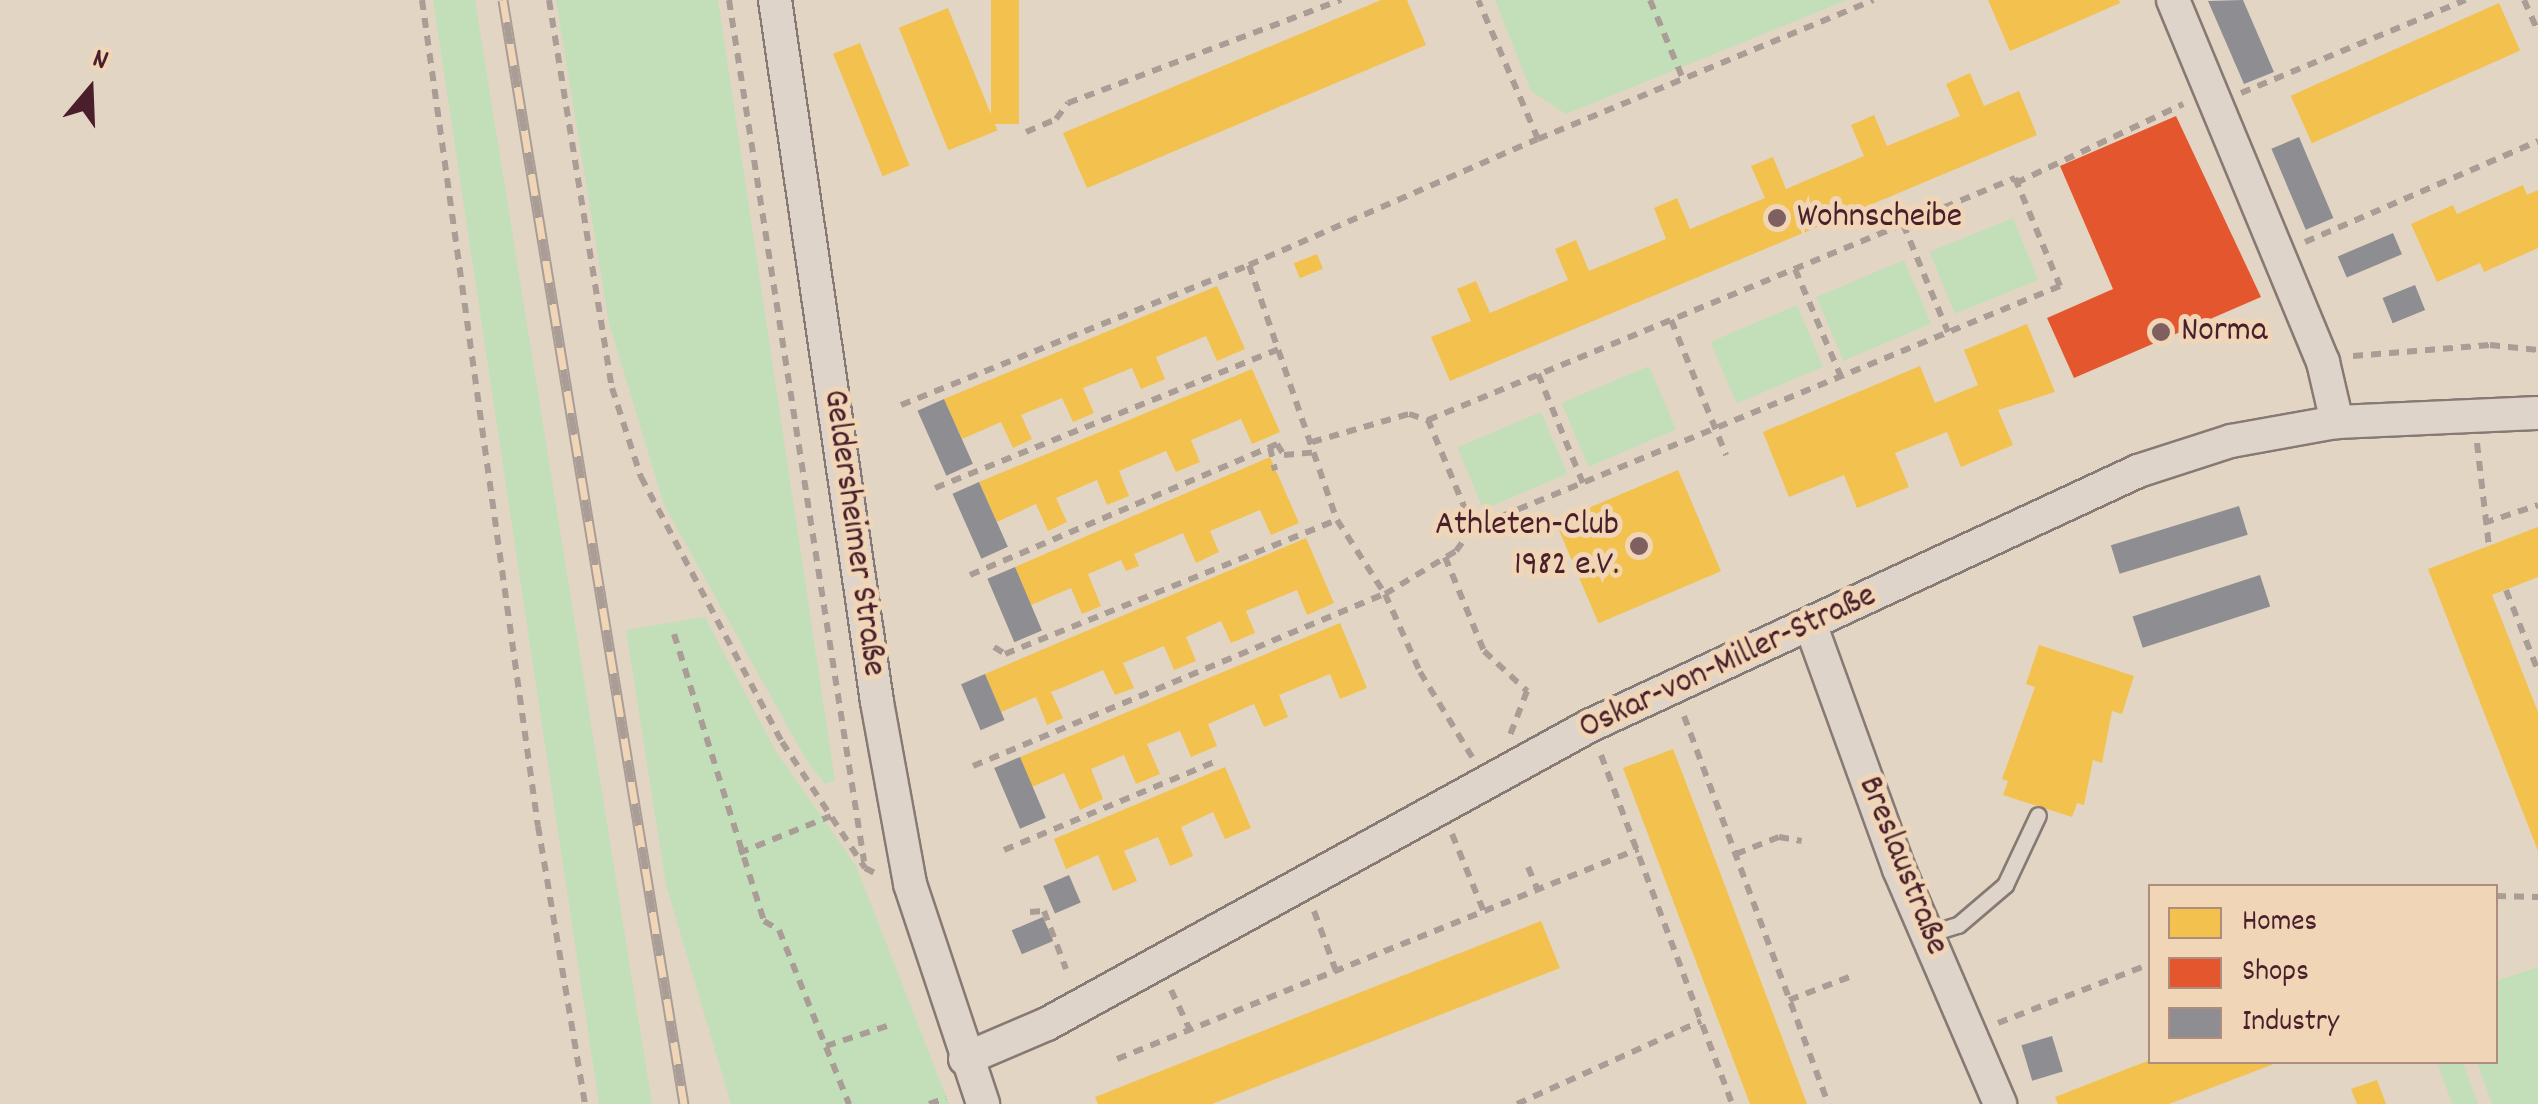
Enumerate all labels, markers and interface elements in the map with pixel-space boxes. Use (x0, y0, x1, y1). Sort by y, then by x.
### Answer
north arrow (40, 40, 140, 140)
text: N (87, 40, 113, 83)
place label: Wohnscheibe (1797, 197, 1962, 239)
marker: Wohnscheibe (1766, 207, 1788, 229)
place label: Norma (2181, 311, 2267, 353)
marker: Norma (2150, 321, 2172, 343)
street label: Geldersheimer Straße (812, 387, 894, 679)
place label: Athleten-Club 1982 e.V. (1435, 505, 1619, 587)
marker: Athleten-Club 1982 e.V. (1628, 535, 1650, 557)
street label: Oskar-von-Miller-Straße (1573, 576, 1883, 750)
street label: Breslaustraße (1847, 771, 1957, 961)
legend (2148, 884, 2498, 1064)
text: Homes (2242, 902, 2317, 945)
text: Shops (2242, 952, 2309, 995)
text: Industry (2242, 1002, 2339, 1045)

